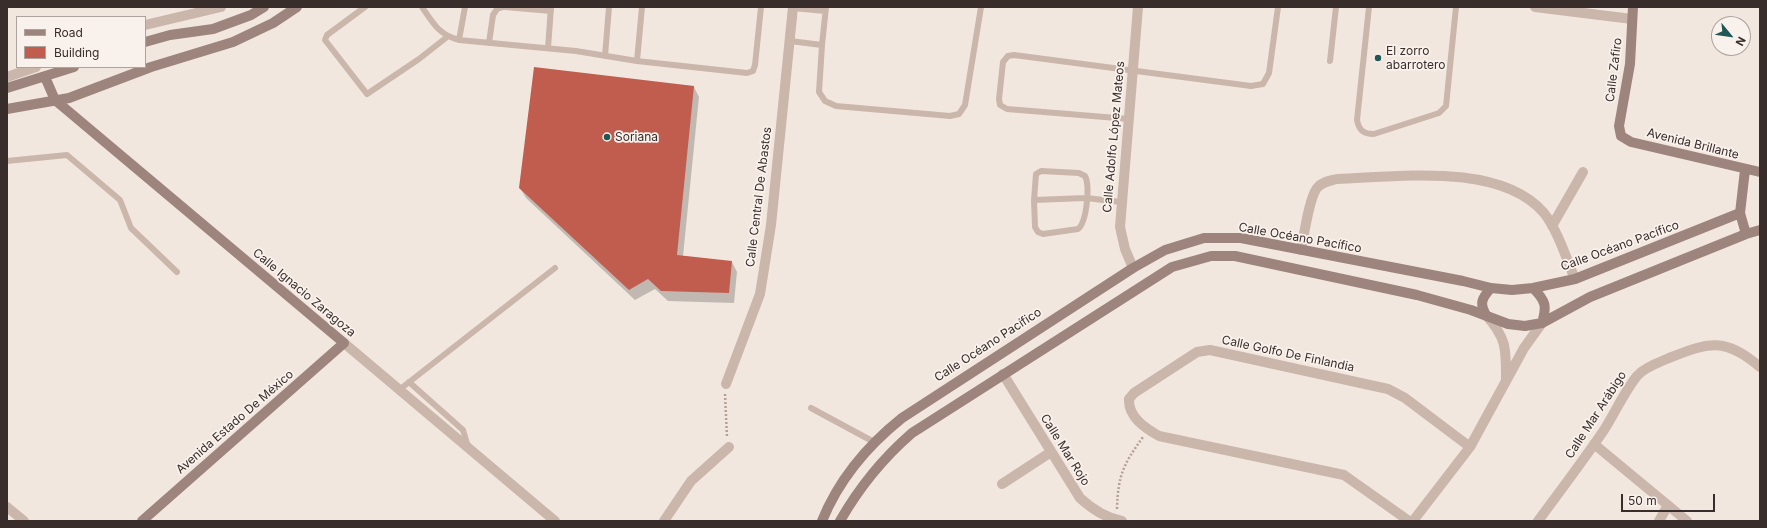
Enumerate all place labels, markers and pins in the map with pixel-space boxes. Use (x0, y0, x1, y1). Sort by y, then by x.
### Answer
place label: El zorro abarrotero (1386, 44, 1445, 72)
marker: El zorro abarrotero (1373, 53, 1383, 63)
place label: Soriana (615, 130, 658, 144)
marker: Soriana (602, 132, 612, 142)

